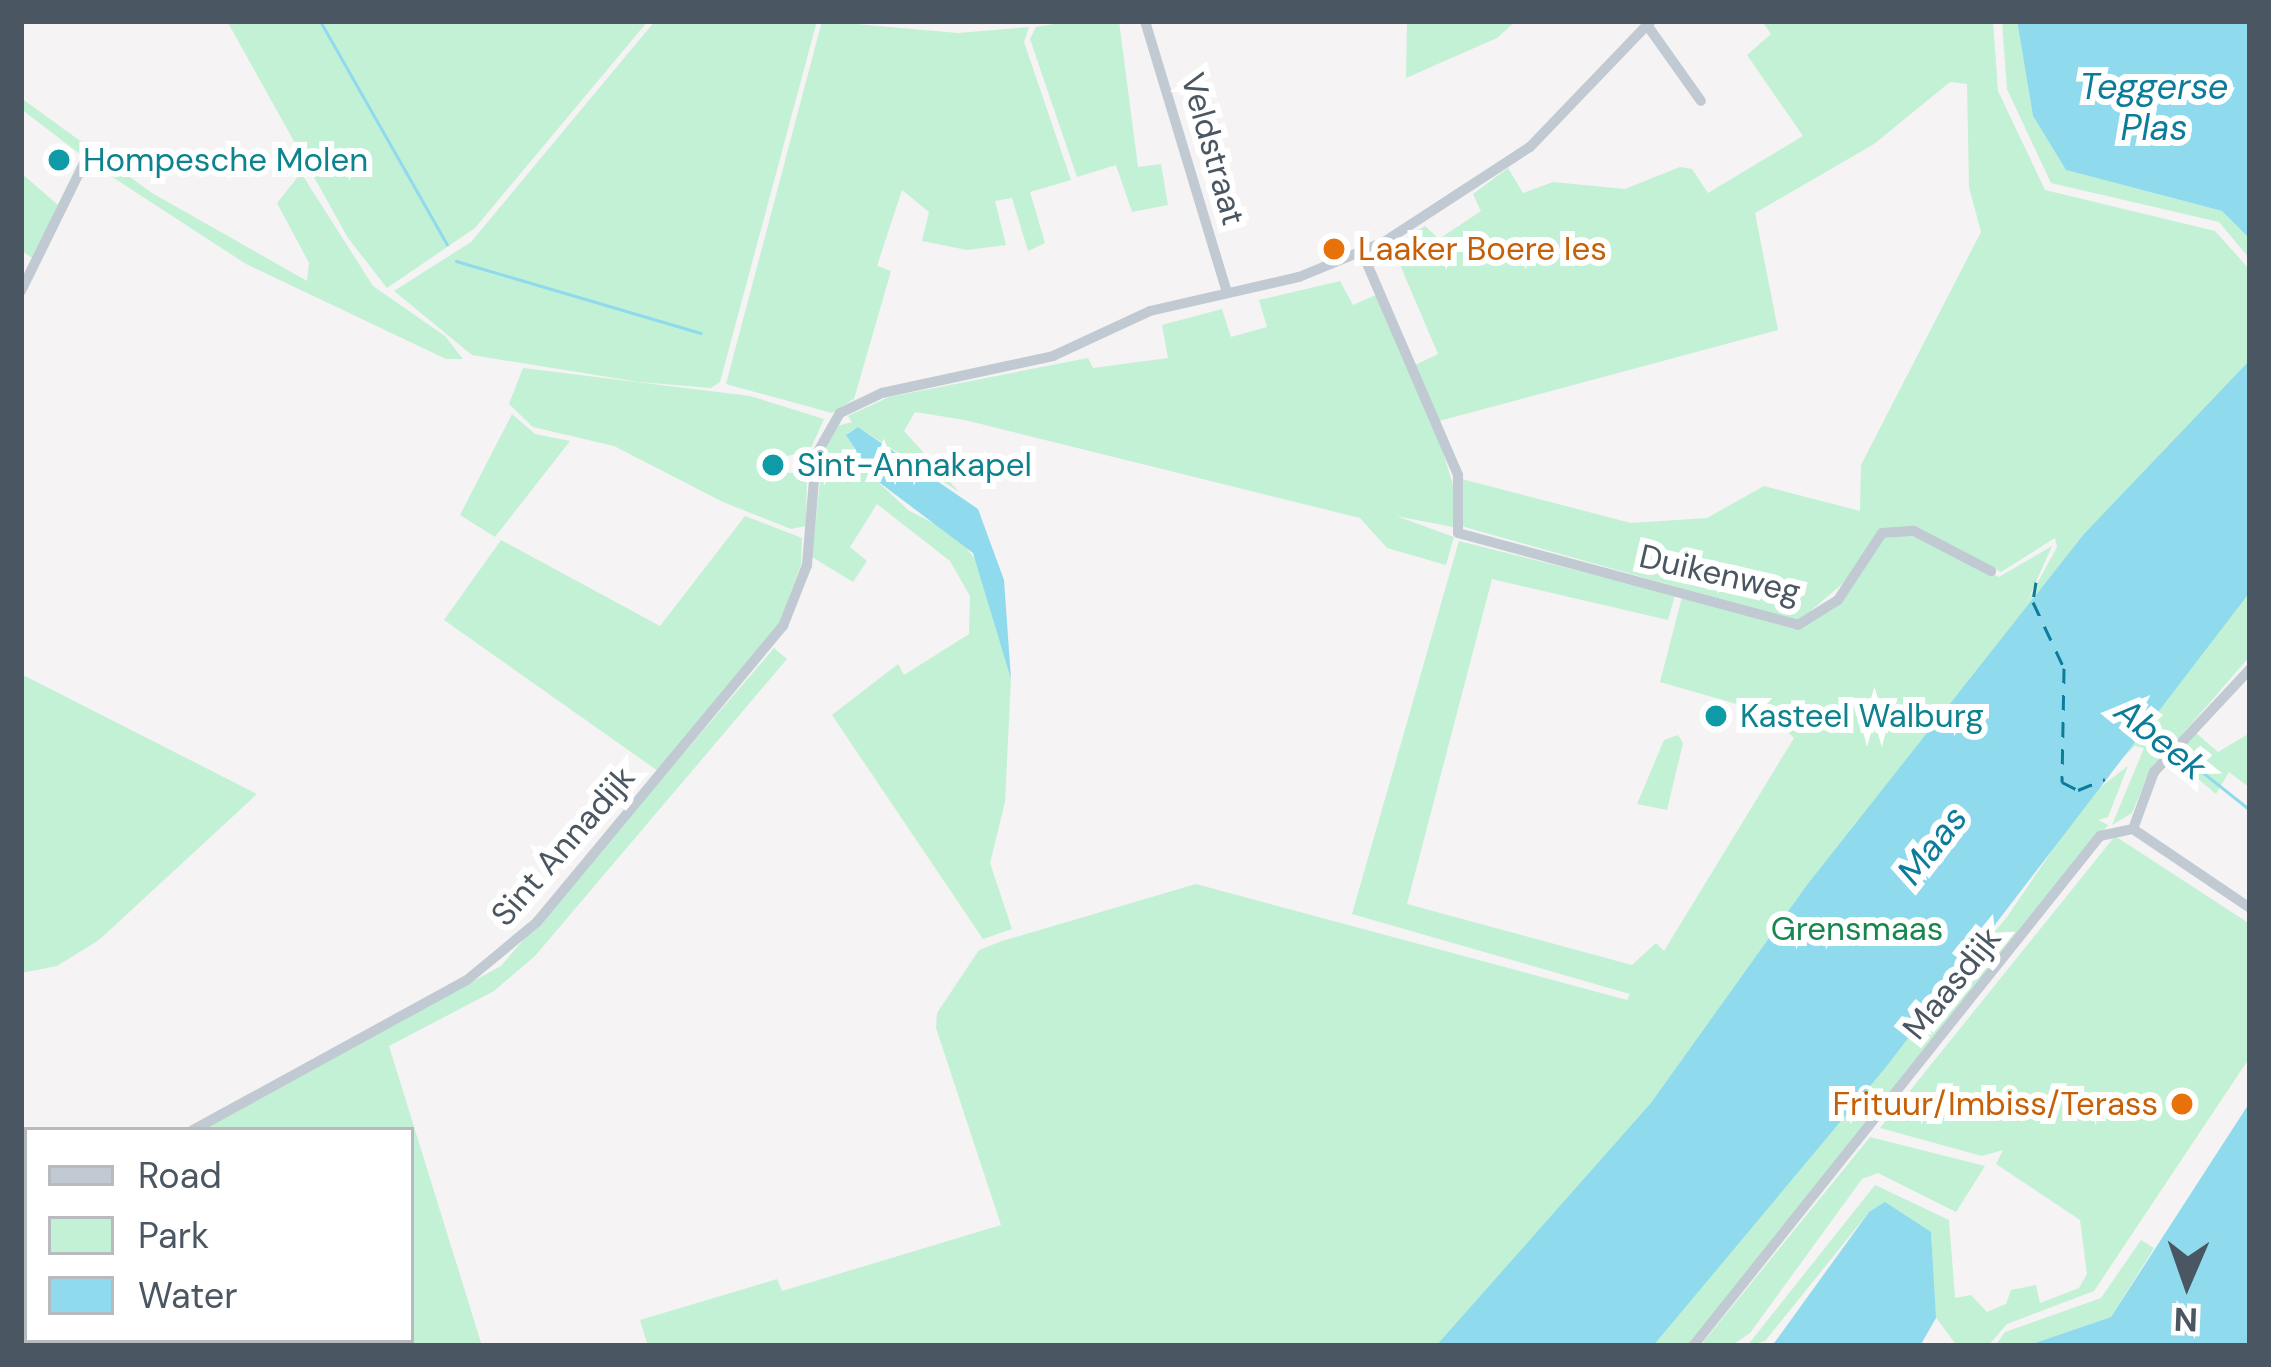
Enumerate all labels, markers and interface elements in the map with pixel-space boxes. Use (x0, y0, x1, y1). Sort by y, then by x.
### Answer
water label: Teggerse Plas (2080, 64, 2228, 149)
street label: Veldstraat (1172, 69, 1254, 229)
place label: Hompesche Molen (83, 140, 368, 180)
marker: Hompesche Molen (46, 147, 72, 173)
place label: Laaker Boere Ies (1358, 229, 1607, 269)
marker: Laaker Boere Ies (1321, 236, 1347, 262)
place label: Sint-Annakapel (797, 445, 1032, 485)
marker: Sint-Annakapel (760, 452, 786, 478)
street label: Duikenweg (1636, 536, 1804, 612)
water label: Abeek (2106, 689, 2216, 789)
place label: Kasteel Walburg (1740, 696, 1984, 736)
marker: Kasteel Walburg (1703, 703, 1729, 729)
street label: Sint Annadijk (483, 758, 643, 934)
water label: Maas (1888, 797, 1976, 893)
park label: Grensmaas (1771, 909, 1943, 949)
street label: Maasdijk (1895, 919, 2009, 1047)
place label: Frituur/Imbiss/Terass (1832, 1084, 2158, 1124)
marker: Frituur/Imbiss/Terass (2169, 1091, 2195, 1117)
legend (24, 1127, 414, 1343)
text: Road (138, 1152, 222, 1199)
text: Park (138, 1212, 209, 1259)
north arrow (2127, 1223, 2247, 1343)
text: Water (138, 1272, 238, 1319)
text: N (2173, 1298, 2199, 1341)

